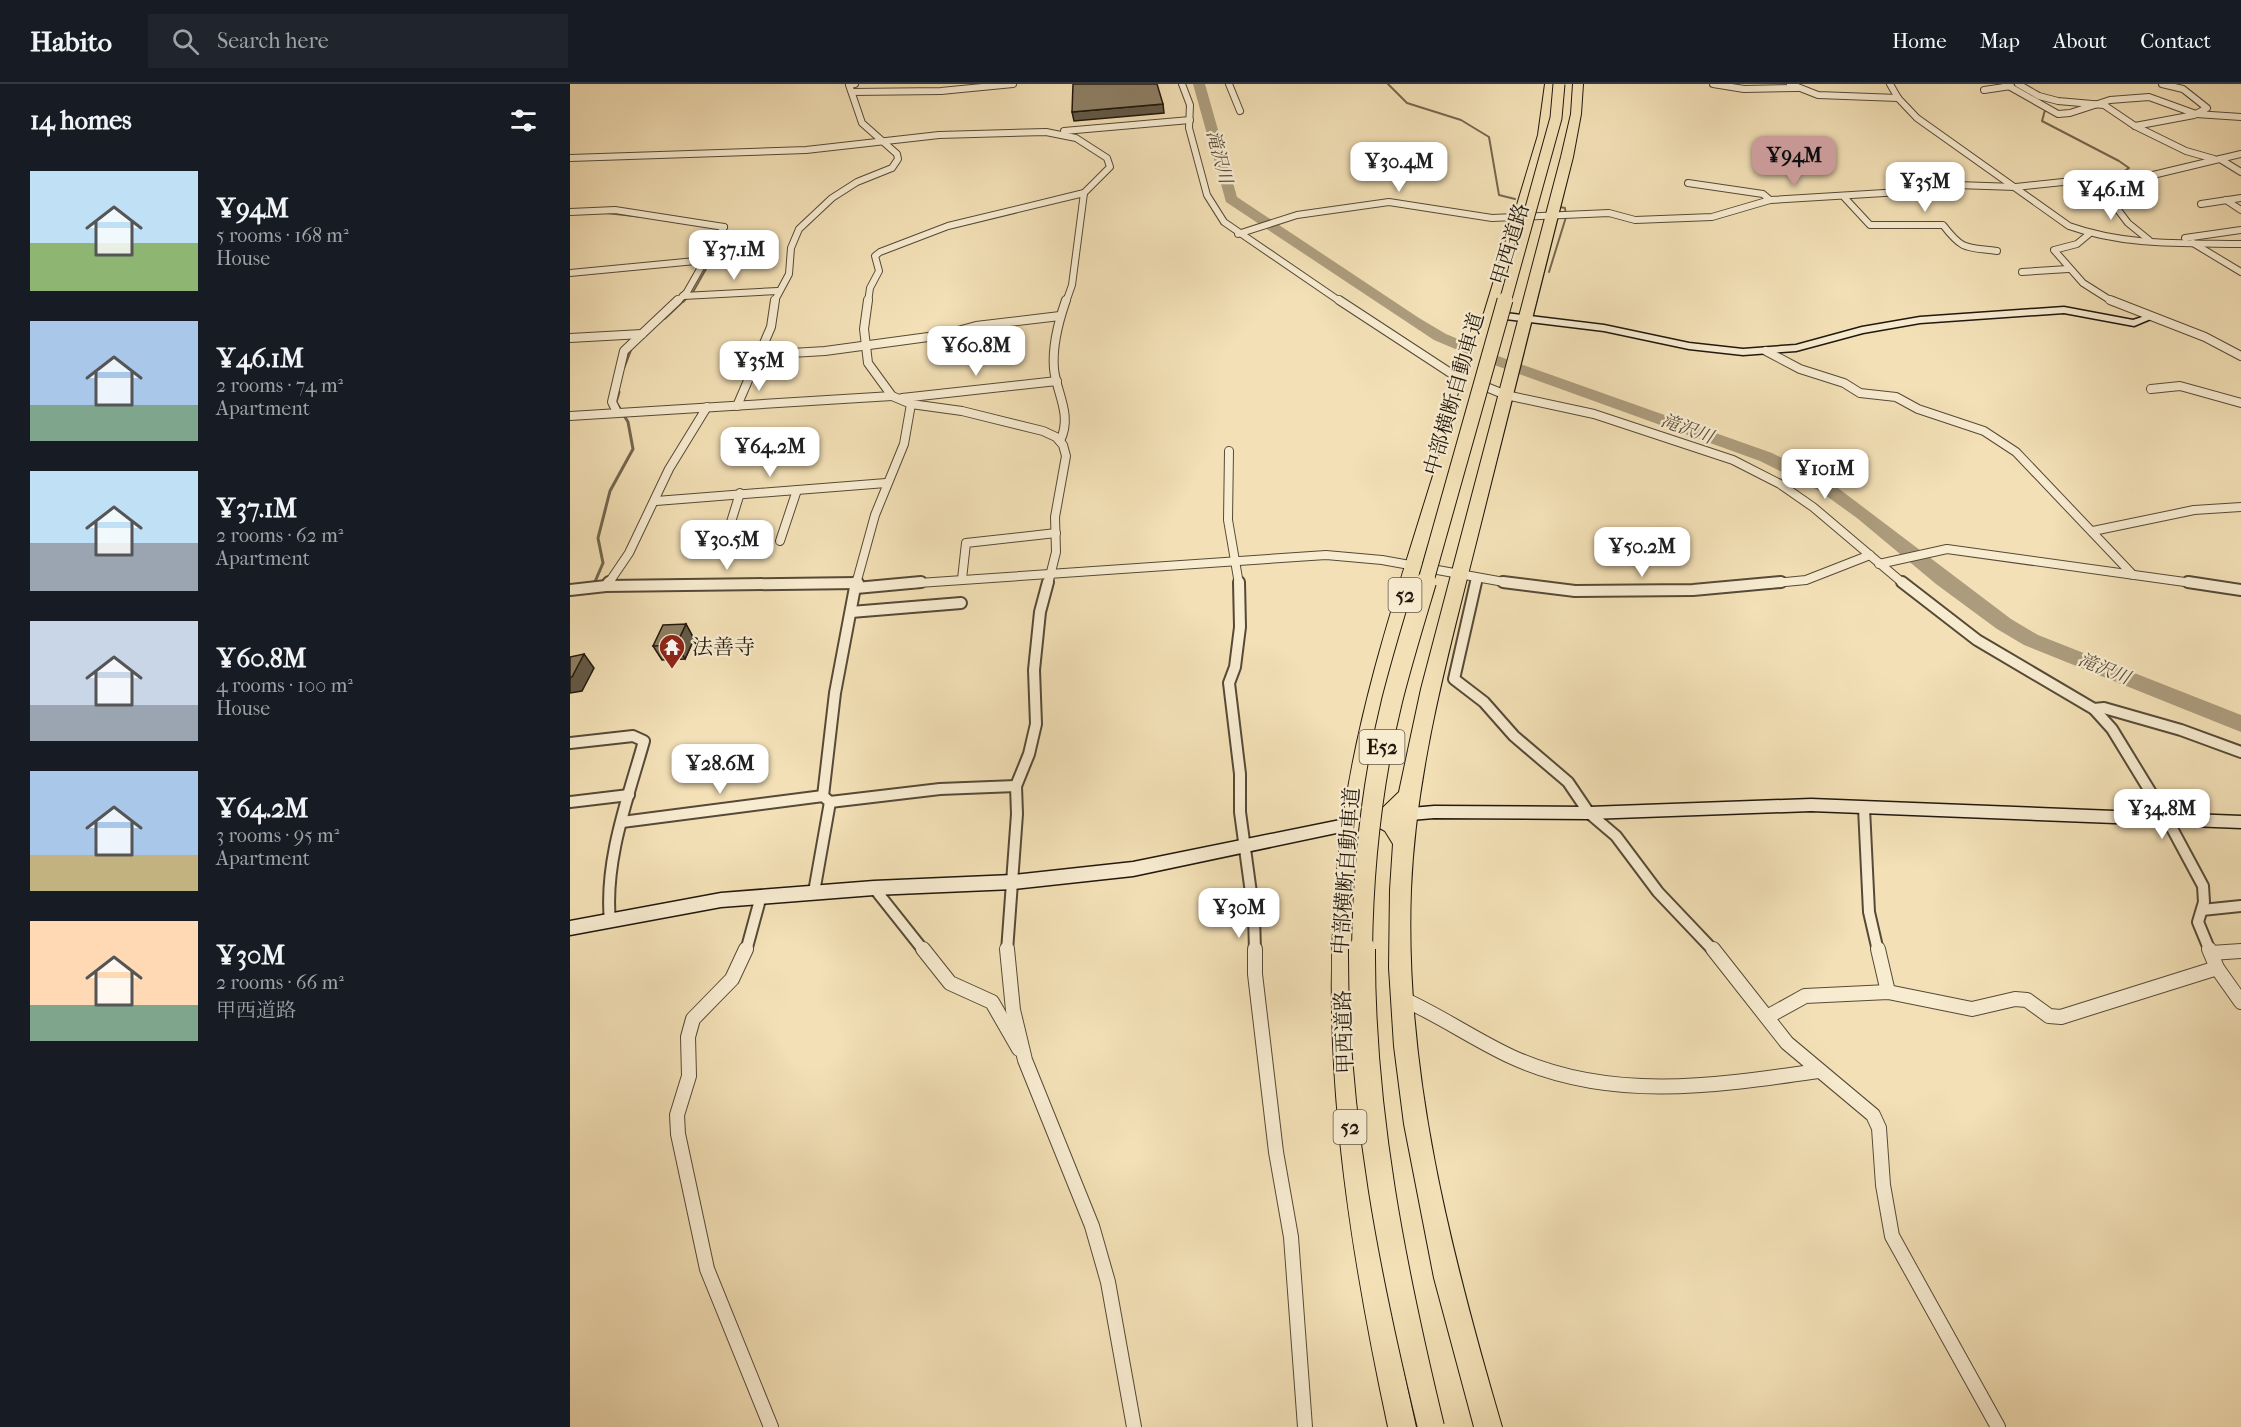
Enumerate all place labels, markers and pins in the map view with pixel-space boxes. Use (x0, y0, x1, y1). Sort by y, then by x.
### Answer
pin: ¥94M (1758, 136, 1830, 187)
pin: ¥30.4M (1350, 142, 1448, 193)
pin: ¥35M (1889, 162, 1961, 213)
pin: ¥46.1M (2062, 170, 2160, 221)
pin: ¥37.1M (685, 230, 783, 281)
pin: ¥60.8M (927, 326, 1025, 377)
pin: ¥35M (723, 341, 795, 392)
pin: ¥64.2M (721, 427, 819, 478)
pin: ¥101M (1783, 449, 1867, 500)
pin: ¥30.5M (678, 520, 776, 571)
pin: ¥50.2M (1593, 527, 1691, 578)
temple icon: 法善寺 (657, 632, 687, 670)
place label: 法善寺 (692, 635, 755, 659)
pin: ¥28.6M (671, 744, 769, 795)
pin: ¥34.8M (2113, 789, 2211, 840)
pin: ¥30M (1203, 888, 1275, 939)

